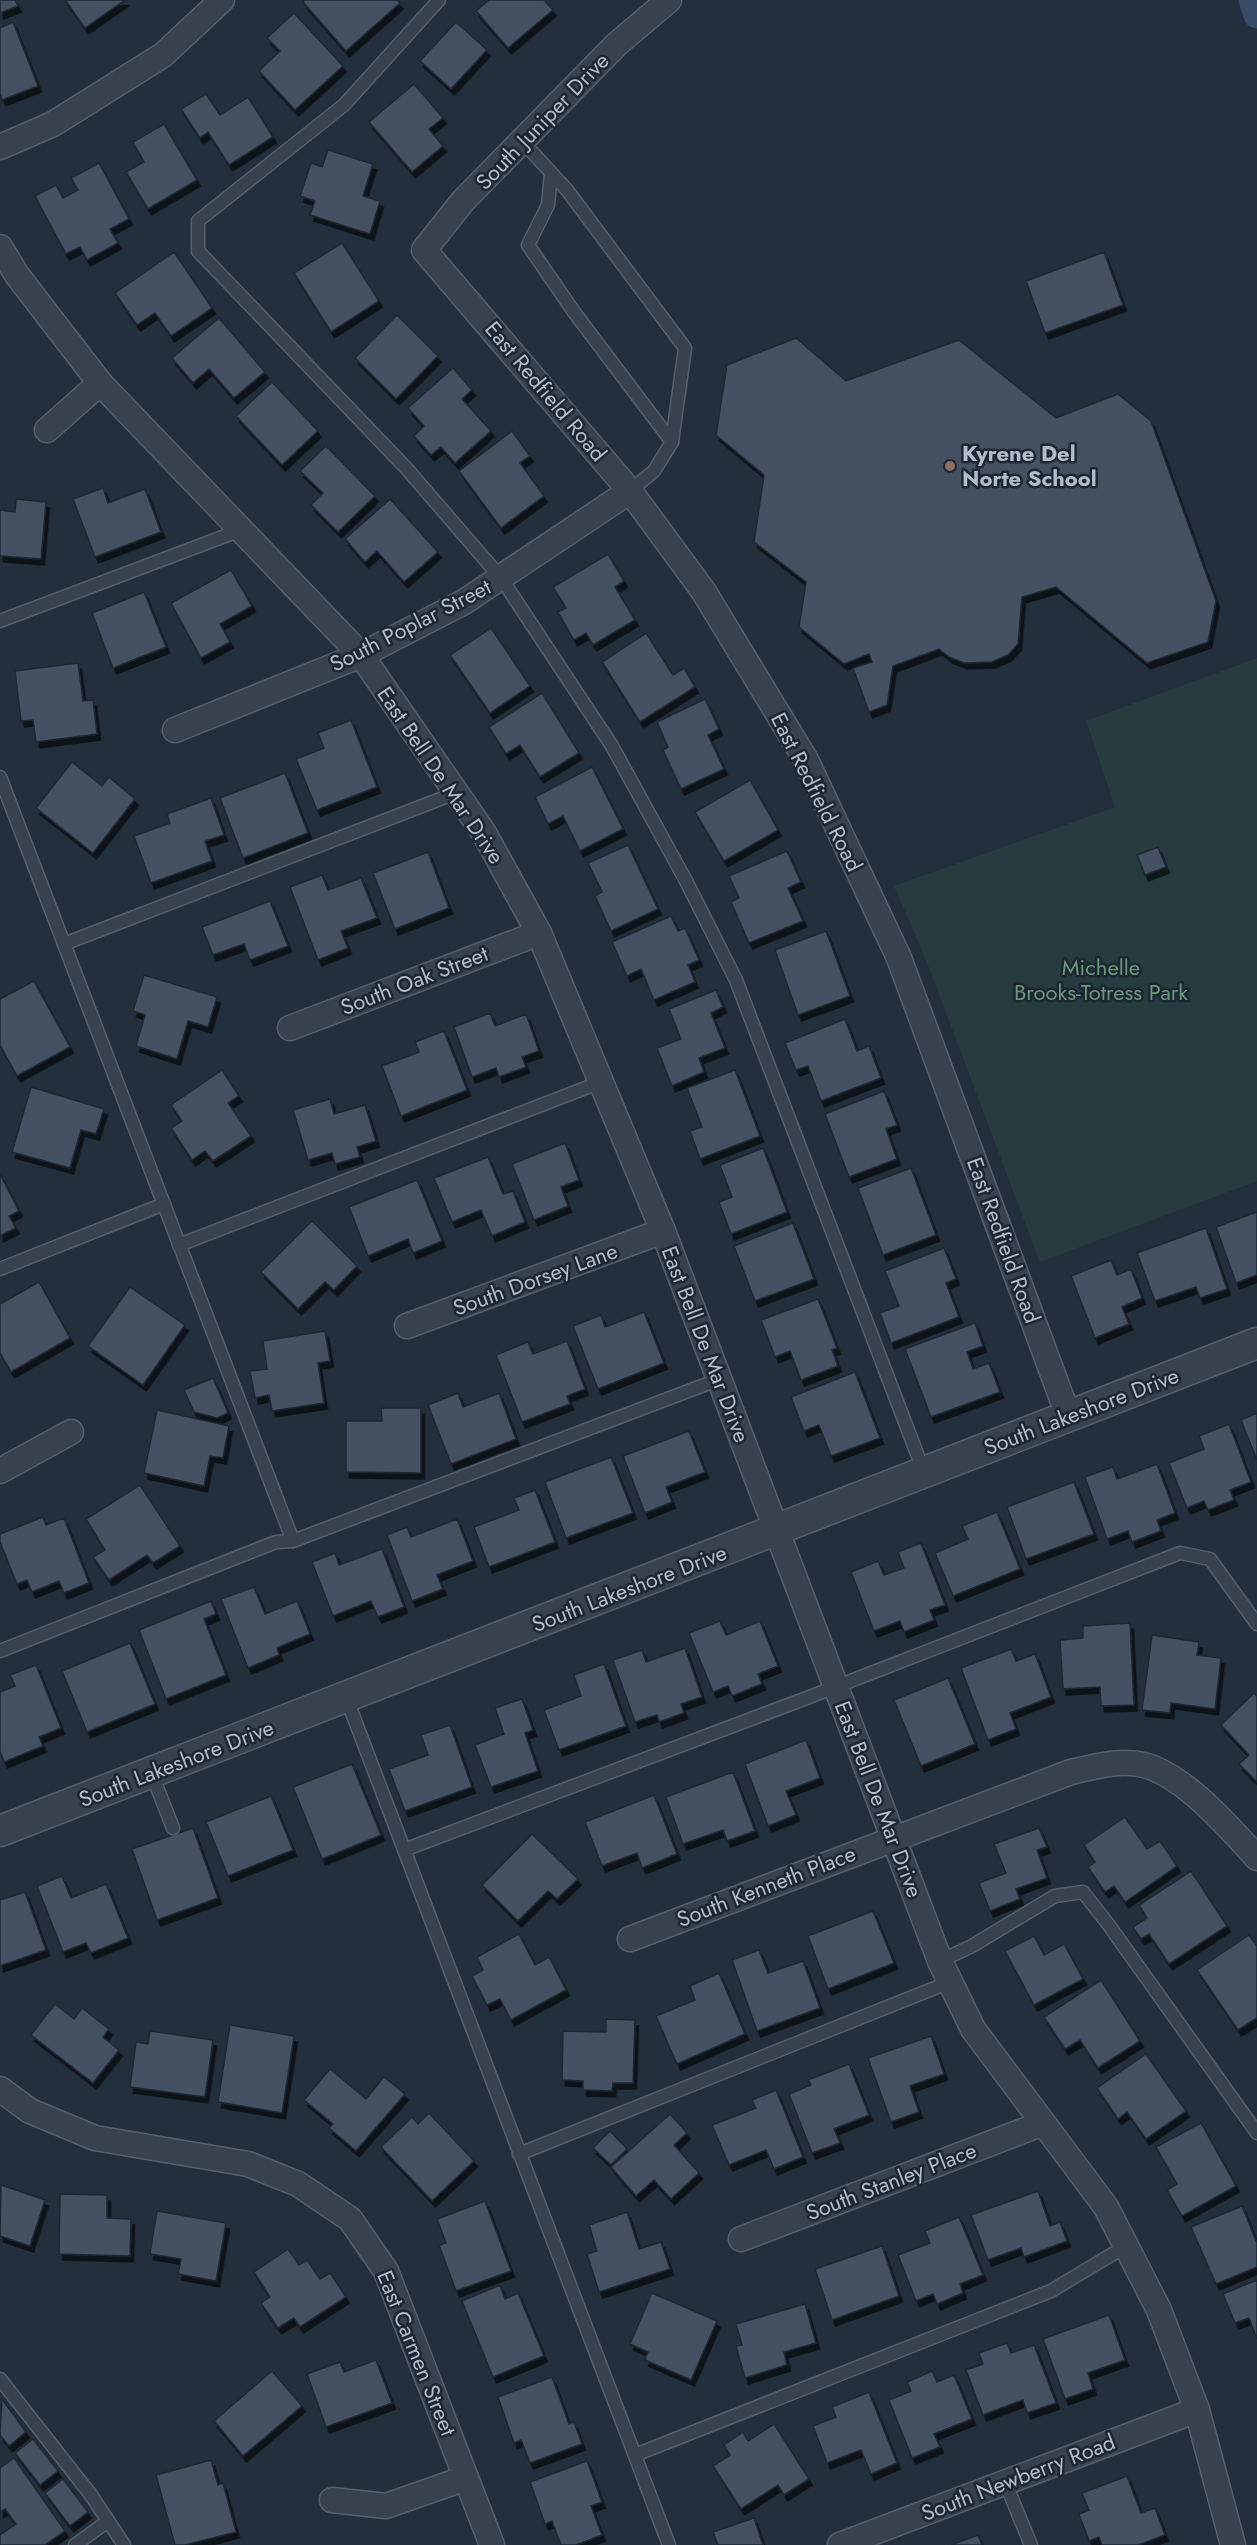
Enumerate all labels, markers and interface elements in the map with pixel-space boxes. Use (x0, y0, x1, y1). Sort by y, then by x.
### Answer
street label: South Juniper Drive (468, 45, 616, 197)
street label: East Redfield Road (478, 314, 614, 468)
place label: Kyrene Del Norte School (962, 437, 1097, 494)
marker: Kyrene Del Norte School (943, 459, 957, 473)
street label: South Poplar Street (324, 570, 497, 679)
street label: East Bell De Mar Drive (370, 680, 512, 870)
street label: East Redfield Road (763, 707, 871, 877)
street label: South Oak Street (336, 937, 493, 1023)
park label: Michelle Brooks-Totress Park (1014, 951, 1188, 1008)
street label: East Redfield Road (959, 1152, 1049, 1328)
street label: South Dorsey Lane (448, 1234, 622, 1324)
street label: East Bell De Mar Drive (654, 1241, 758, 1447)
street label: South Lakeshore Drive (979, 1359, 1183, 1463)
street label: South Lakeshore Drive (527, 1536, 731, 1640)
street label: East Bell De Mar Drive (827, 1696, 931, 1902)
street label: South Lakeshore Drive (74, 1711, 278, 1815)
street label: South Kenneth Place (672, 1837, 860, 1935)
street label: South Stanley Place (801, 2134, 981, 2228)
street label: East Carmen Street (369, 2266, 465, 2441)
street label: South Newberry Road (916, 2425, 1120, 2529)

